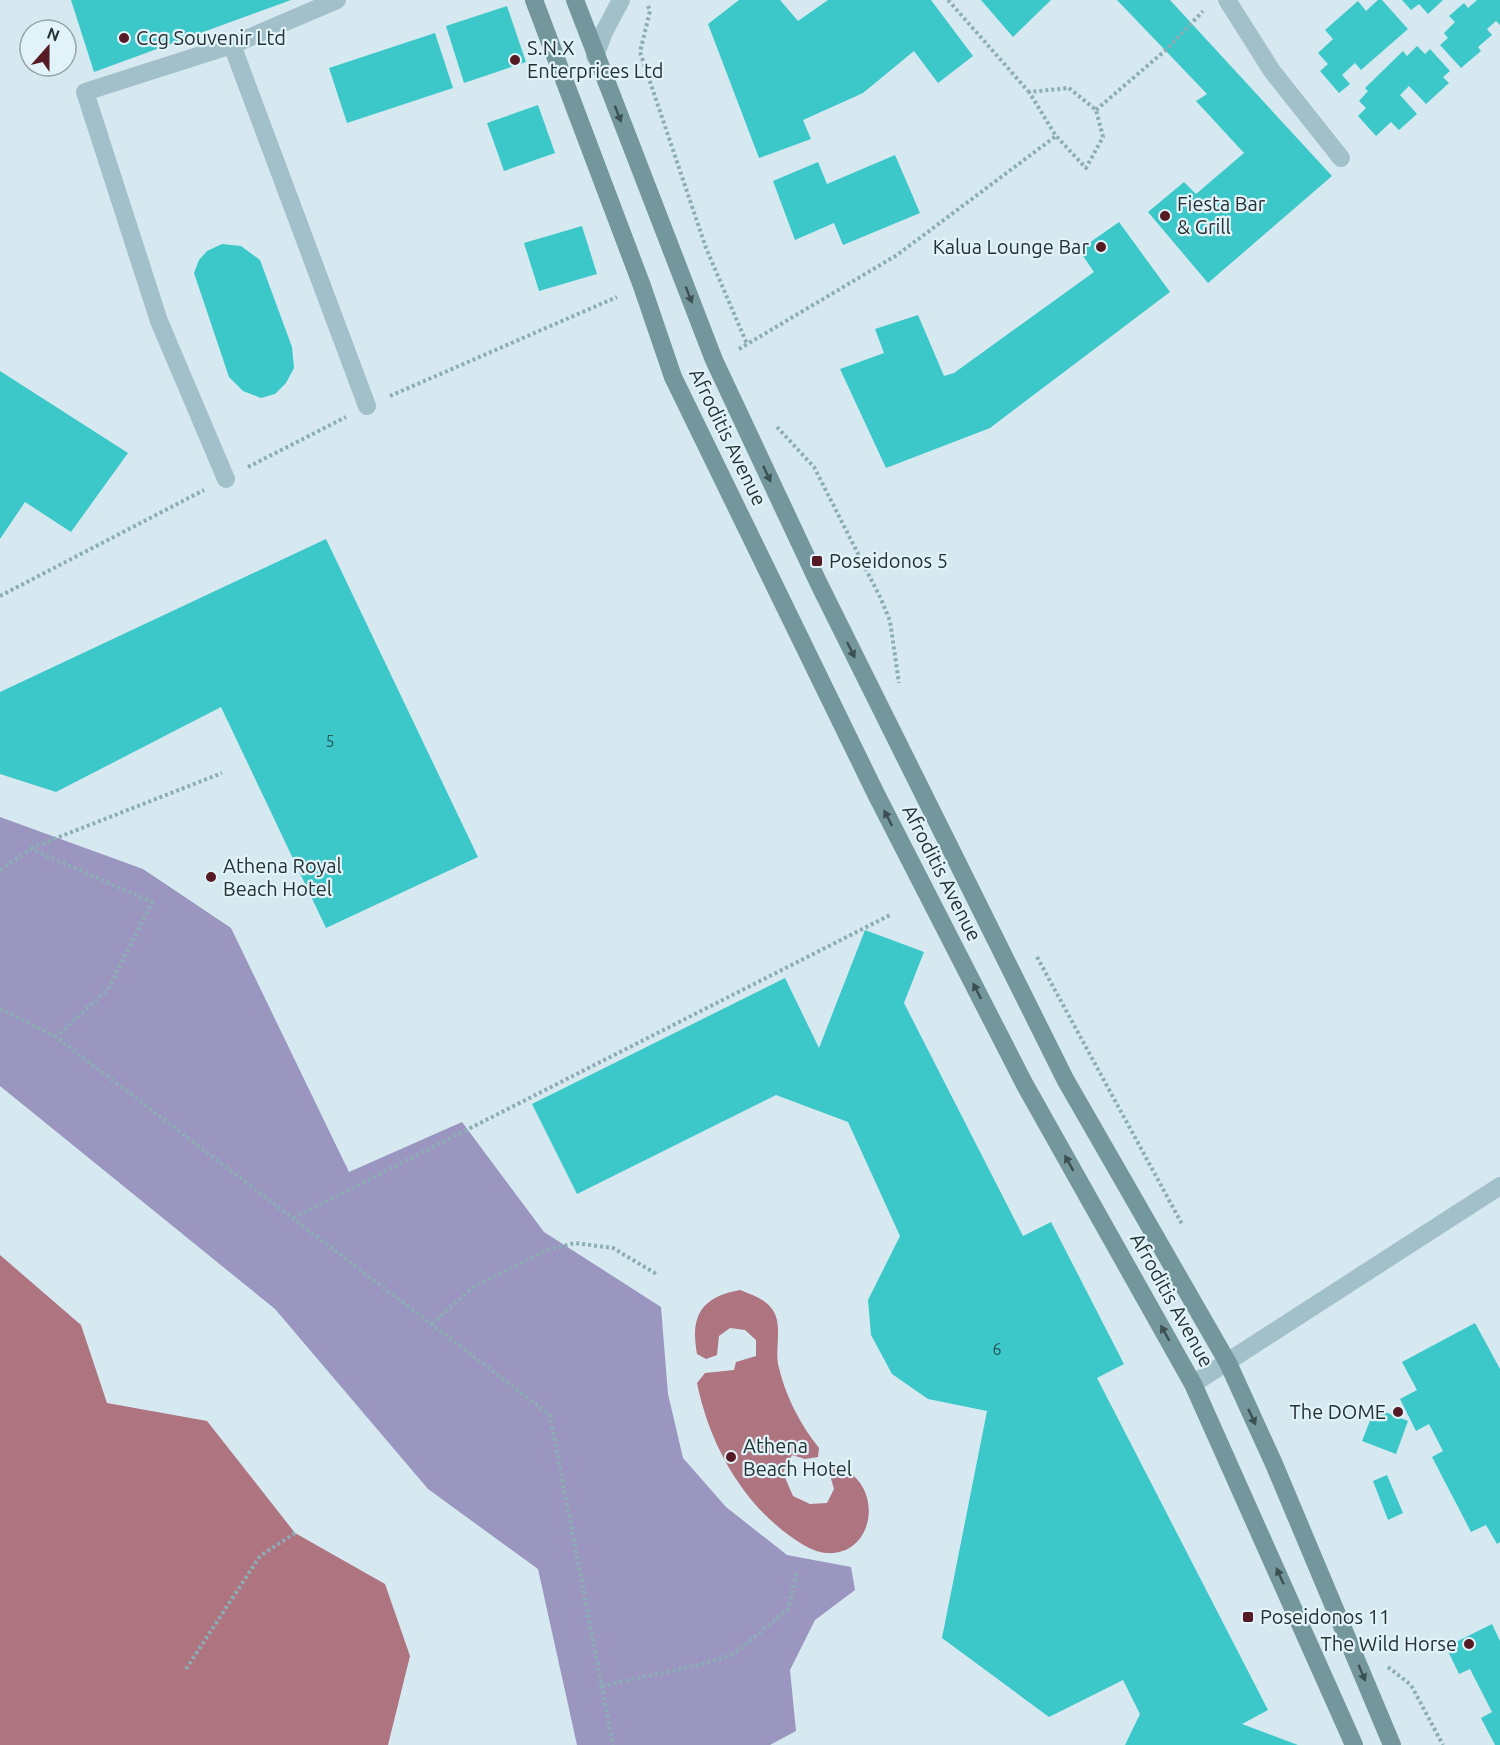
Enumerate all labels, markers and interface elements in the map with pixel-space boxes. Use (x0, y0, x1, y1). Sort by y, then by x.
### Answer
north arrow (18, 18, 78, 78)
text: N (45, 23, 62, 45)
place label: Ccg Souvenir Ltd (136, 26, 286, 49)
marker: Ccg Souvenir Ltd (117, 31, 131, 45)
place label: S.N.X Enterprices Ltd (527, 36, 663, 82)
marker: S.N.X Enterprices Ltd (508, 53, 522, 67)
one-way arrow (613, 105, 623, 123)
place label: Fiesta Bar & Grill (1177, 192, 1266, 238)
marker: Fiesta Bar & Grill (1158, 209, 1172, 223)
place label: Kalua Lounge Bar (933, 235, 1089, 258)
marker: Kalua Lounge Bar (1094, 240, 1108, 254)
one-way arrow (685, 286, 694, 304)
street label: Afroditis Avenue (685, 364, 772, 509)
one-way arrow (763, 465, 772, 482)
place label: Poseidonos 5 (829, 549, 948, 572)
marker: Poseidonos 5 (810, 554, 824, 568)
one-way arrow (847, 641, 856, 658)
house number: 5 (325, 732, 335, 750)
street label: Afroditis Avenue (898, 801, 987, 945)
one-way arrow (883, 809, 893, 826)
place label: Athena Royal Beach Hotel (223, 854, 342, 900)
marker: Athena Royal Beach Hotel (204, 870, 218, 884)
one-way arrow (972, 982, 982, 999)
one-way arrow (1064, 1154, 1074, 1171)
street label: Afroditis Avenue (1126, 1229, 1219, 1371)
one-way arrow (1160, 1324, 1170, 1341)
house number: 6 (992, 1340, 1002, 1358)
place label: The DOME (1290, 1400, 1386, 1423)
marker: The DOME (1391, 1405, 1405, 1419)
one-way arrow (1247, 1408, 1257, 1426)
place label: Athena Beach Hotel (743, 1434, 852, 1480)
marker: Athena Beach Hotel (724, 1450, 738, 1464)
one-way arrow (1275, 1568, 1284, 1585)
place label: Poseidonos 11 (1260, 1605, 1390, 1628)
marker: Poseidonos 11 (1241, 1610, 1255, 1624)
place label: The Wild Horse (1321, 1632, 1457, 1655)
marker: The Wild Horse (1462, 1637, 1476, 1651)
one-way arrow (1358, 1664, 1367, 1682)

